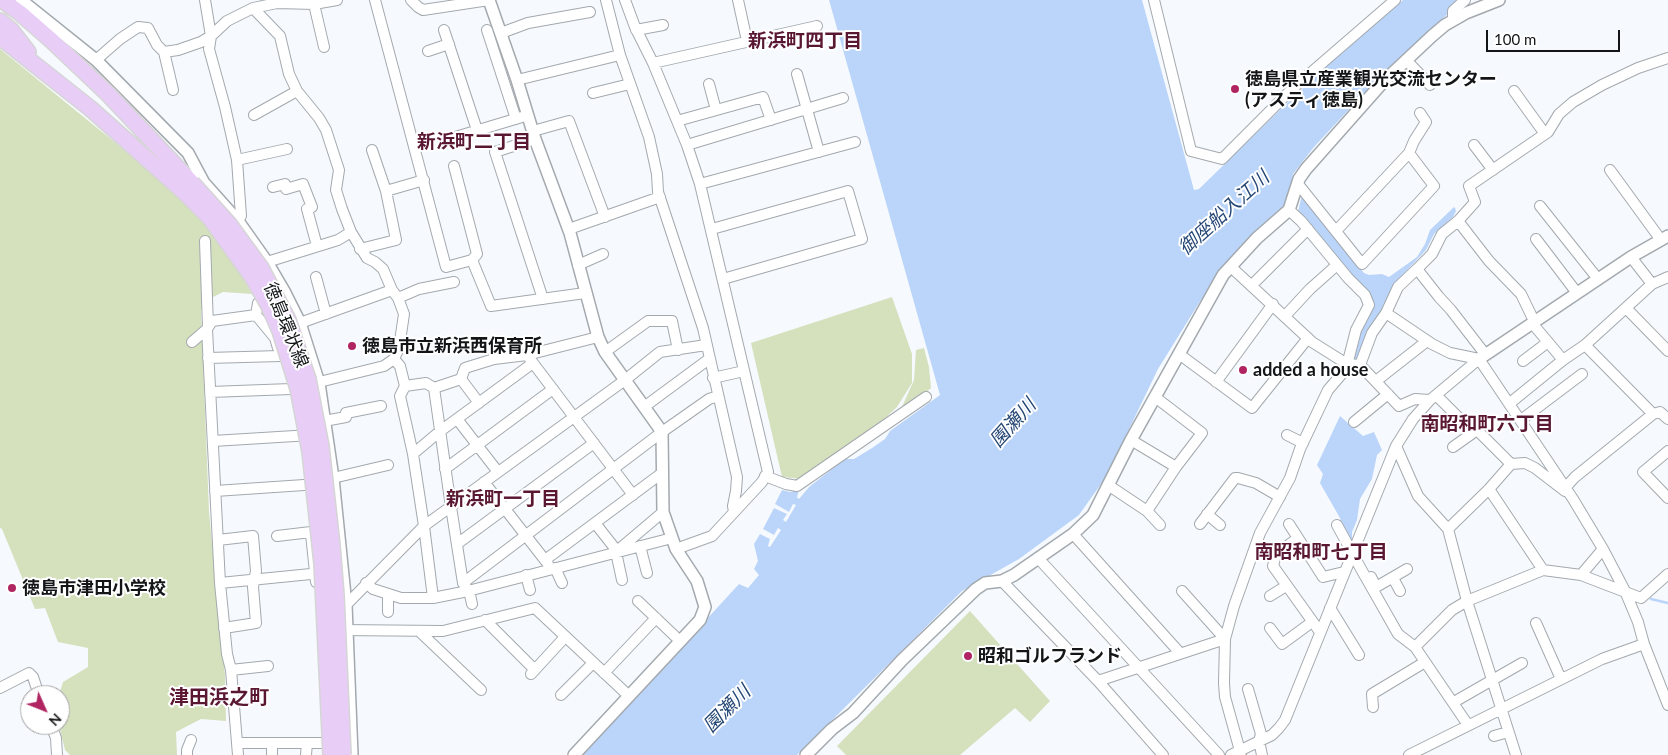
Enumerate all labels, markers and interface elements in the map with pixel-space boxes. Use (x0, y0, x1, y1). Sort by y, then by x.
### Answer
scale bar (1488, 20, 1622, 52)
district label: 新浜町四丁目 (748, 30, 862, 52)
text: 100 m (1494, 30, 1536, 48)
place label: 徳島県立産業観光交流センター (アスティ徳島) (1245, 68, 1497, 110)
marker: 徳島県立産業観光交流センター (アスティ徳島) (1229, 83, 1241, 95)
district label: 新浜町二丁目 (417, 131, 531, 153)
water label: 御座船入江川 (1174, 166, 1274, 260)
street label: 徳島環状線 (259, 279, 313, 371)
place label: 徳島市立新浜西保育所 (362, 335, 542, 357)
marker: 徳島市立新浜西保育所 (346, 340, 358, 352)
place label: added a house (1253, 359, 1368, 381)
marker: added a house (1237, 364, 1249, 376)
water label: 園瀬川 (985, 394, 1041, 452)
district label: 南昭和町六丁目 (1421, 413, 1553, 435)
district label: 新浜町一丁目 (446, 488, 560, 510)
district label: 南昭和町七丁目 (1255, 541, 1387, 563)
place label: 徳島市津田小学校 (22, 577, 166, 599)
marker: 徳島市津田小学校 (6, 582, 18, 594)
place label: 昭和ゴルフランド (978, 645, 1122, 667)
marker: 昭和ゴルフランド (962, 650, 974, 662)
water label: 園瀬川 (699, 681, 755, 737)
north arrow (20, 685, 70, 735)
district label: 津田浜之町 (169, 686, 269, 710)
text: N (46, 710, 65, 730)

